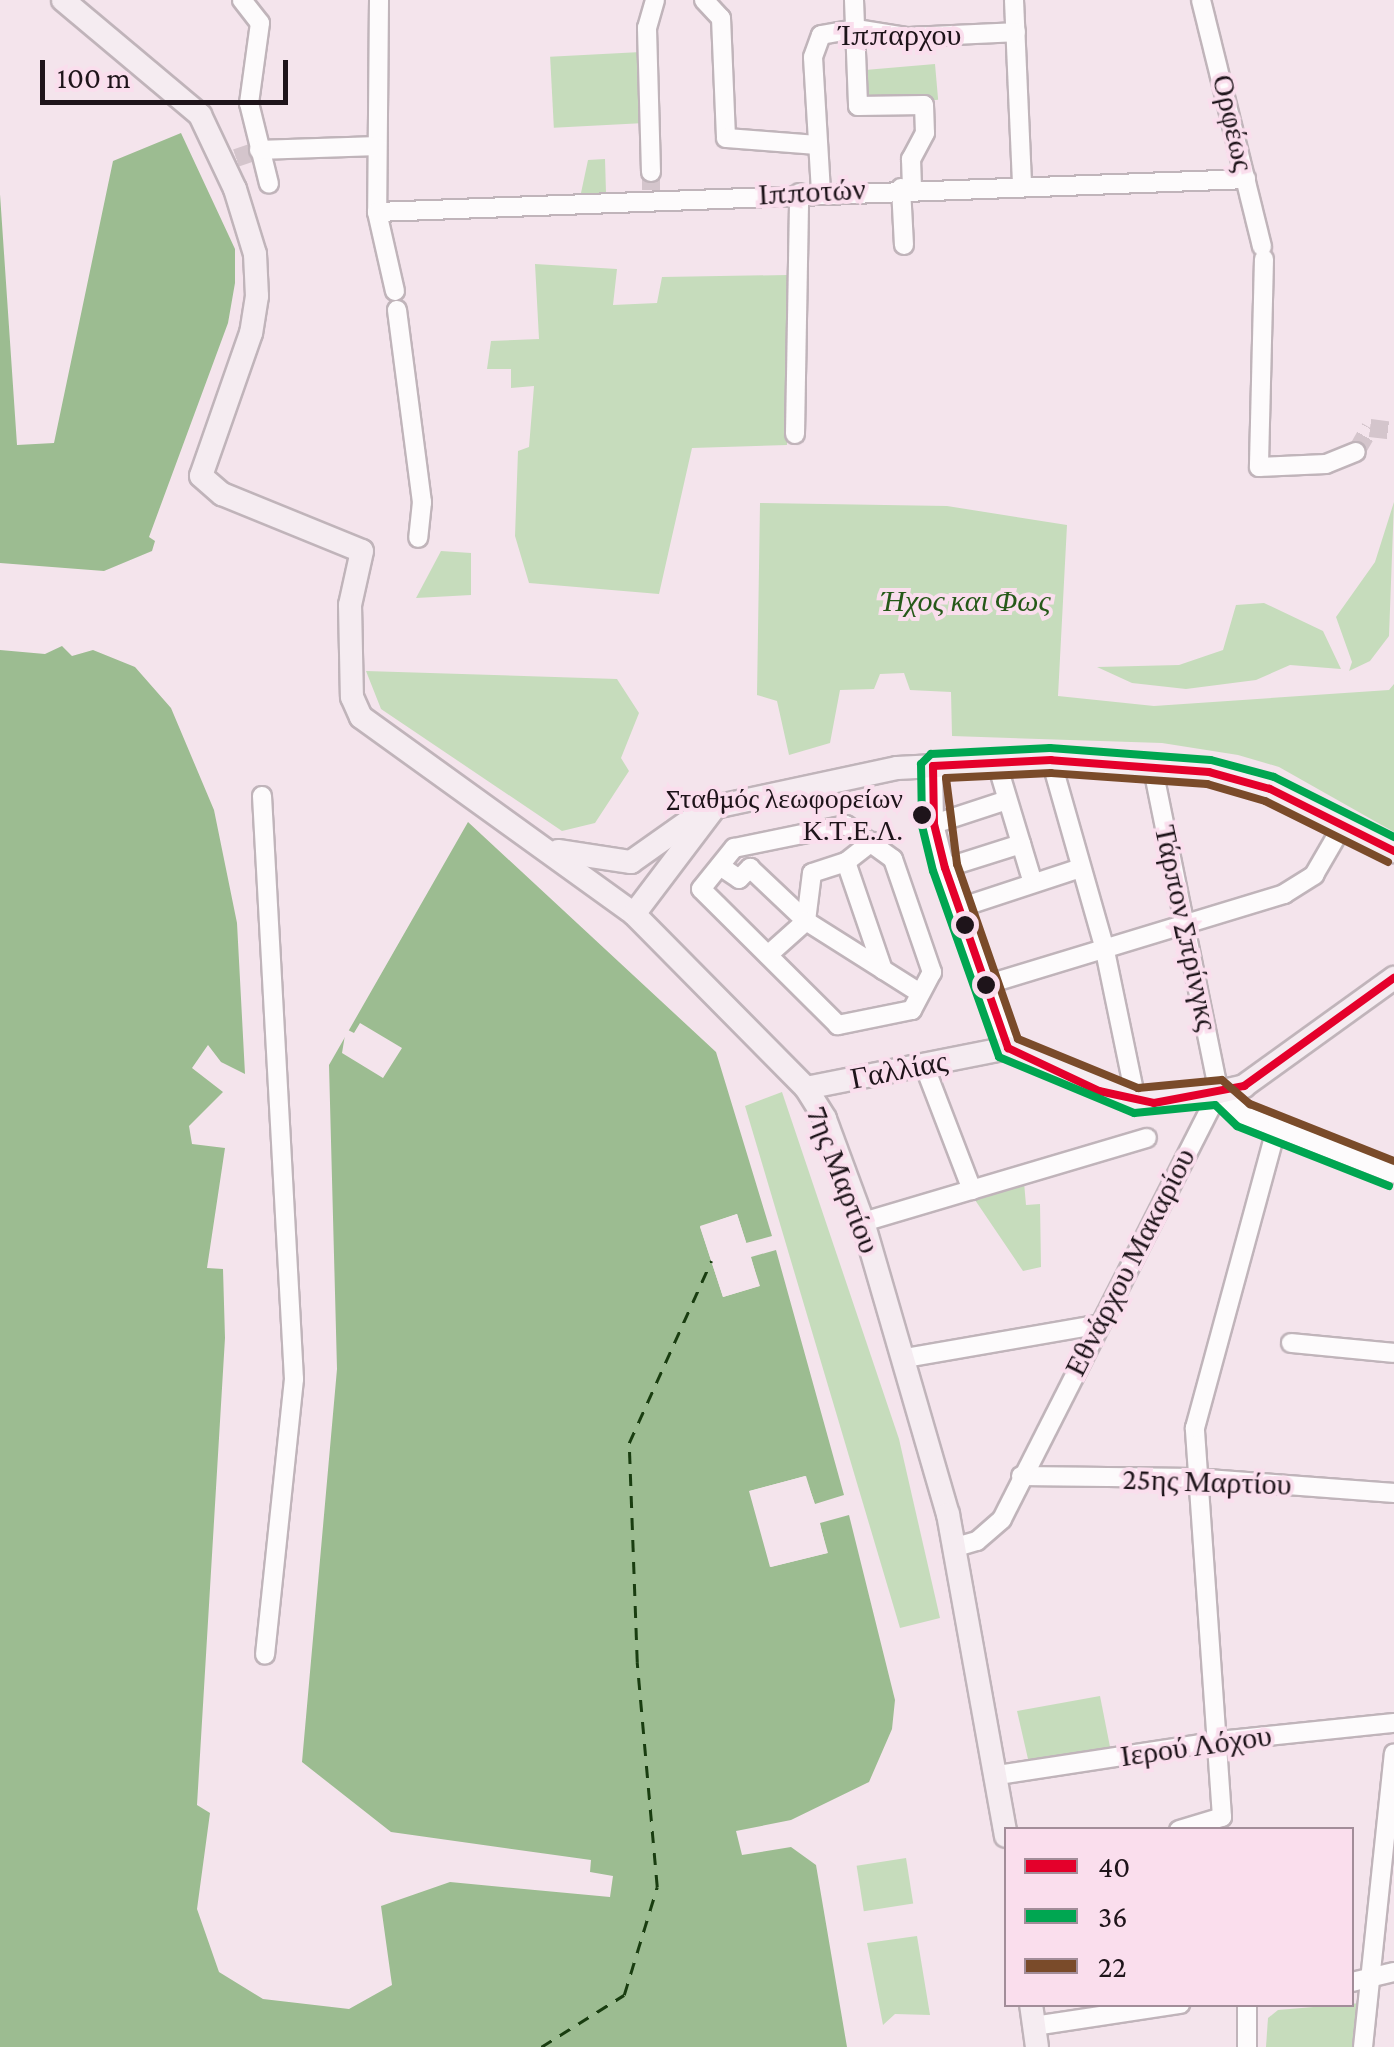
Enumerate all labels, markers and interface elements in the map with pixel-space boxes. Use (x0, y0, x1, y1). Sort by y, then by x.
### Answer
street label: Ίππαρχου (839, 17, 961, 53)
scale bar (45, 40, 292, 102)
text: 100 m (57, 61, 131, 94)
street label: Ορφέως (1204, 71, 1262, 175)
street label: Ιπποτών (757, 171, 867, 213)
park label: Ήχος και Φως (881, 583, 1051, 619)
place label: Σταθμός λεωφορείων Κ.Τ.Ε.Λ. (667, 782, 903, 848)
marker: Σταθμός λεωφορείων Κ.Τ.Ε.Λ. (912, 805, 932, 825)
street label: Τάρπον Σπρίνγκς (1147, 822, 1225, 1034)
unlabelled marker (955, 915, 975, 935)
unlabelled marker (976, 975, 996, 995)
street label: Γαλλίας (848, 1043, 950, 1097)
street label: 7ης Μαρτίου (799, 1101, 887, 1259)
street label: Εθνάρχου Μακαρίου (1057, 1142, 1203, 1382)
street label: 25ης Μαρτίου (1122, 1461, 1292, 1503)
street label: Ιερού Λόχου (1118, 1718, 1274, 1774)
legend (1004, 1827, 1354, 2007)
text: 40 (1098, 1850, 1130, 1883)
text: 36 (1098, 1900, 1127, 1933)
text: 22 (1098, 1950, 1126, 1983)

